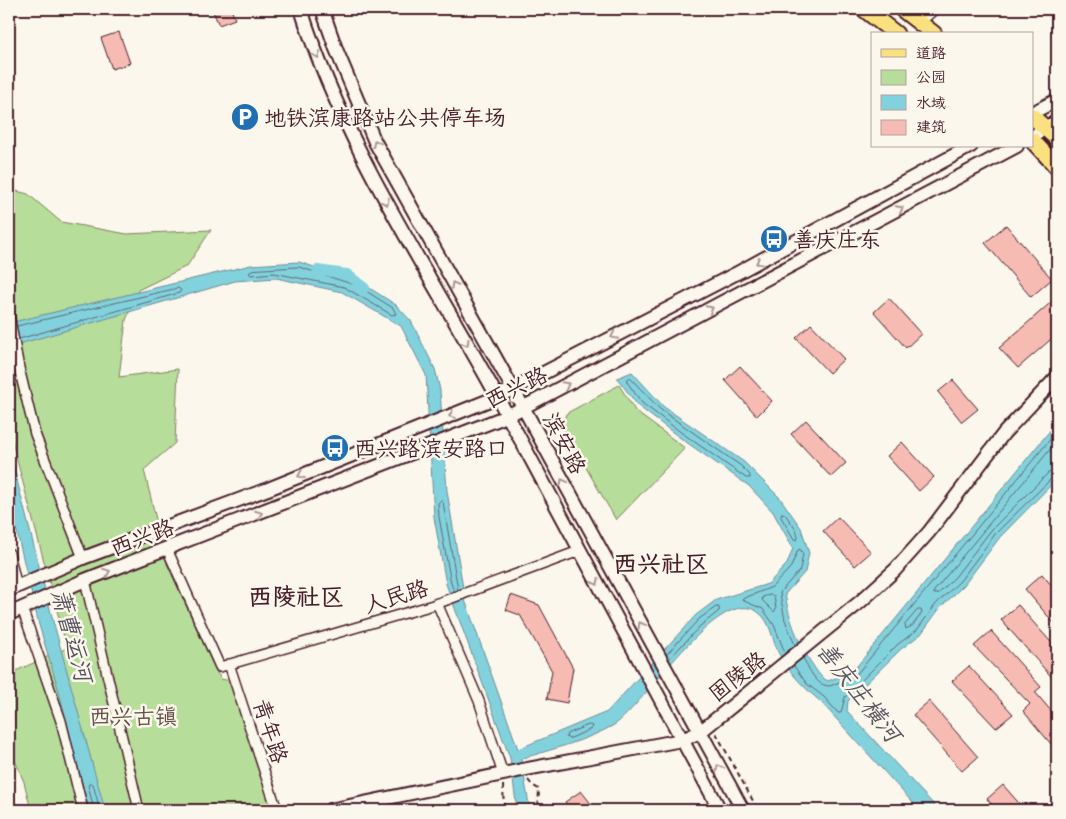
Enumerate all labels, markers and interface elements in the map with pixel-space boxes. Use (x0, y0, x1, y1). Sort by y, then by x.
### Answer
legend (871, 32, 1034, 148)
text: 道路 (916, 43, 946, 65)
one-way arrow (311, 50, 321, 59)
text: 公园 (916, 67, 946, 89)
text: 水域 (916, 93, 946, 115)
parking icon: 地铁滨康路站公共停车场 (230, 102, 260, 132)
place label: 地铁滨康路站公共停车场 (264, 104, 506, 136)
text: 建筑 (916, 117, 946, 139)
one-way arrow (372, 139, 382, 148)
one-way arrow (380, 196, 390, 205)
one-way arrow (895, 205, 904, 215)
bus stop icon: 善庆庄东 (759, 224, 789, 254)
place label: 善庆庄东 (793, 226, 881, 258)
one-way arrow (755, 255, 764, 265)
one-way arrow (451, 282, 461, 291)
one-way arrow (704, 305, 713, 315)
one-way arrow (611, 330, 620, 340)
one-way arrow (460, 338, 470, 347)
street label: 西兴路 (481, 361, 554, 419)
one-way arrow (561, 381, 570, 391)
street label: 滨安路 (533, 408, 592, 481)
one-way arrow (448, 409, 457, 420)
bus stop icon: 西兴路滨安路口 (320, 433, 350, 463)
place label: 西兴路滨安路口 (354, 435, 508, 467)
one-way arrow (297, 469, 306, 480)
one-way arrow (560, 479, 570, 488)
one-way arrow (254, 509, 262, 519)
street label: 西兴路 (107, 513, 180, 567)
district label: 西兴社区 (613, 549, 709, 584)
one-way arrow (102, 568, 111, 578)
street label: 人民路 (361, 574, 433, 624)
one-way arrow (590, 577, 600, 586)
district label: 西陵社区 (248, 582, 344, 617)
water label: 萧曹运河 (40, 585, 100, 690)
one-way arrow (637, 621, 647, 630)
water label: 善庆庄横河 (806, 635, 910, 755)
street label: 固陵路 (703, 645, 775, 711)
street label: 青年路 (243, 696, 294, 768)
park label: 西兴古镇 (89, 703, 177, 735)
one-way arrow (716, 764, 726, 773)

